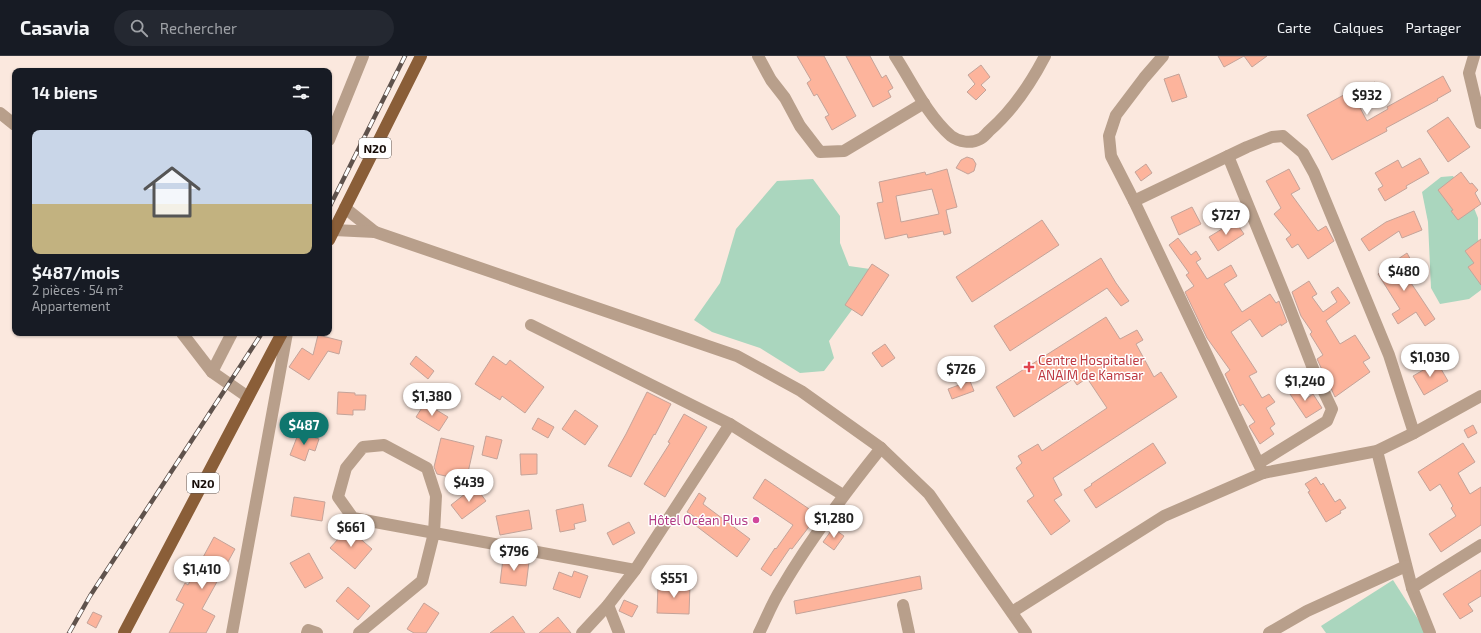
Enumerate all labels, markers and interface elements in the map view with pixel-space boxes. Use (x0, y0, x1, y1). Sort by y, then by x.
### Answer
search box (114, 10, 394, 46)
text: Casavia (20, 16, 90, 39)
icon: search (128, 17, 150, 39)
text: Rechercher (160, 19, 237, 37)
text: Carte (1277, 19, 1311, 36)
text: Calques (1333, 19, 1384, 36)
text: Partager (1406, 19, 1461, 36)
icon: filters (290, 81, 312, 103)
text: 14 biens (32, 82, 97, 102)
pin: $932 (1343, 82, 1391, 116)
text: $932 (1352, 87, 1382, 103)
road number: N20 (359, 138, 391, 158)
icon: home (136, 156, 208, 228)
pin: $727 (1202, 202, 1250, 236)
text: $727 (1212, 207, 1240, 223)
pin: $480 (1380, 258, 1428, 292)
text: $487/mois (32, 262, 120, 282)
text: $480 (1388, 263, 1420, 279)
text: 2 pièces · 54 m² (32, 282, 123, 298)
text: Appartement (32, 298, 110, 314)
pin: $1,030 (1397, 344, 1463, 378)
text: $1,030 (1410, 349, 1450, 365)
place label: Centre Hospitalier ANAIM de Kamsar (1038, 352, 1145, 383)
pin: $726 (937, 356, 985, 390)
text: $726 (946, 361, 976, 377)
marker: Centre Hospitalier ANAIM de Kamsar (1023, 361, 1035, 373)
pin: $1,240 (1272, 368, 1338, 402)
text: $1,240 (1285, 373, 1325, 389)
pin: $1,380 (399, 383, 465, 417)
text: $1,380 (412, 388, 452, 404)
pin: $487 (280, 412, 328, 446)
text: $487 (289, 417, 319, 433)
pin: $439 (445, 469, 493, 503)
road number: N20 (187, 473, 219, 493)
text: $439 (454, 474, 484, 490)
pin: $1,280 (801, 505, 867, 539)
text: $1,280 (814, 510, 854, 526)
place label: Hôtel Océan Plus (649, 512, 748, 528)
pin: $661 (327, 514, 375, 548)
marker: Hôtel Océan Plus (751, 515, 761, 525)
text: $661 (337, 519, 365, 535)
pin: $796 (490, 538, 538, 572)
text: $796 (499, 543, 529, 559)
pin: $1,410 (169, 556, 235, 590)
text: $1,410 (183, 561, 221, 577)
pin: $551 (650, 565, 698, 599)
text: $551 (660, 570, 688, 586)

